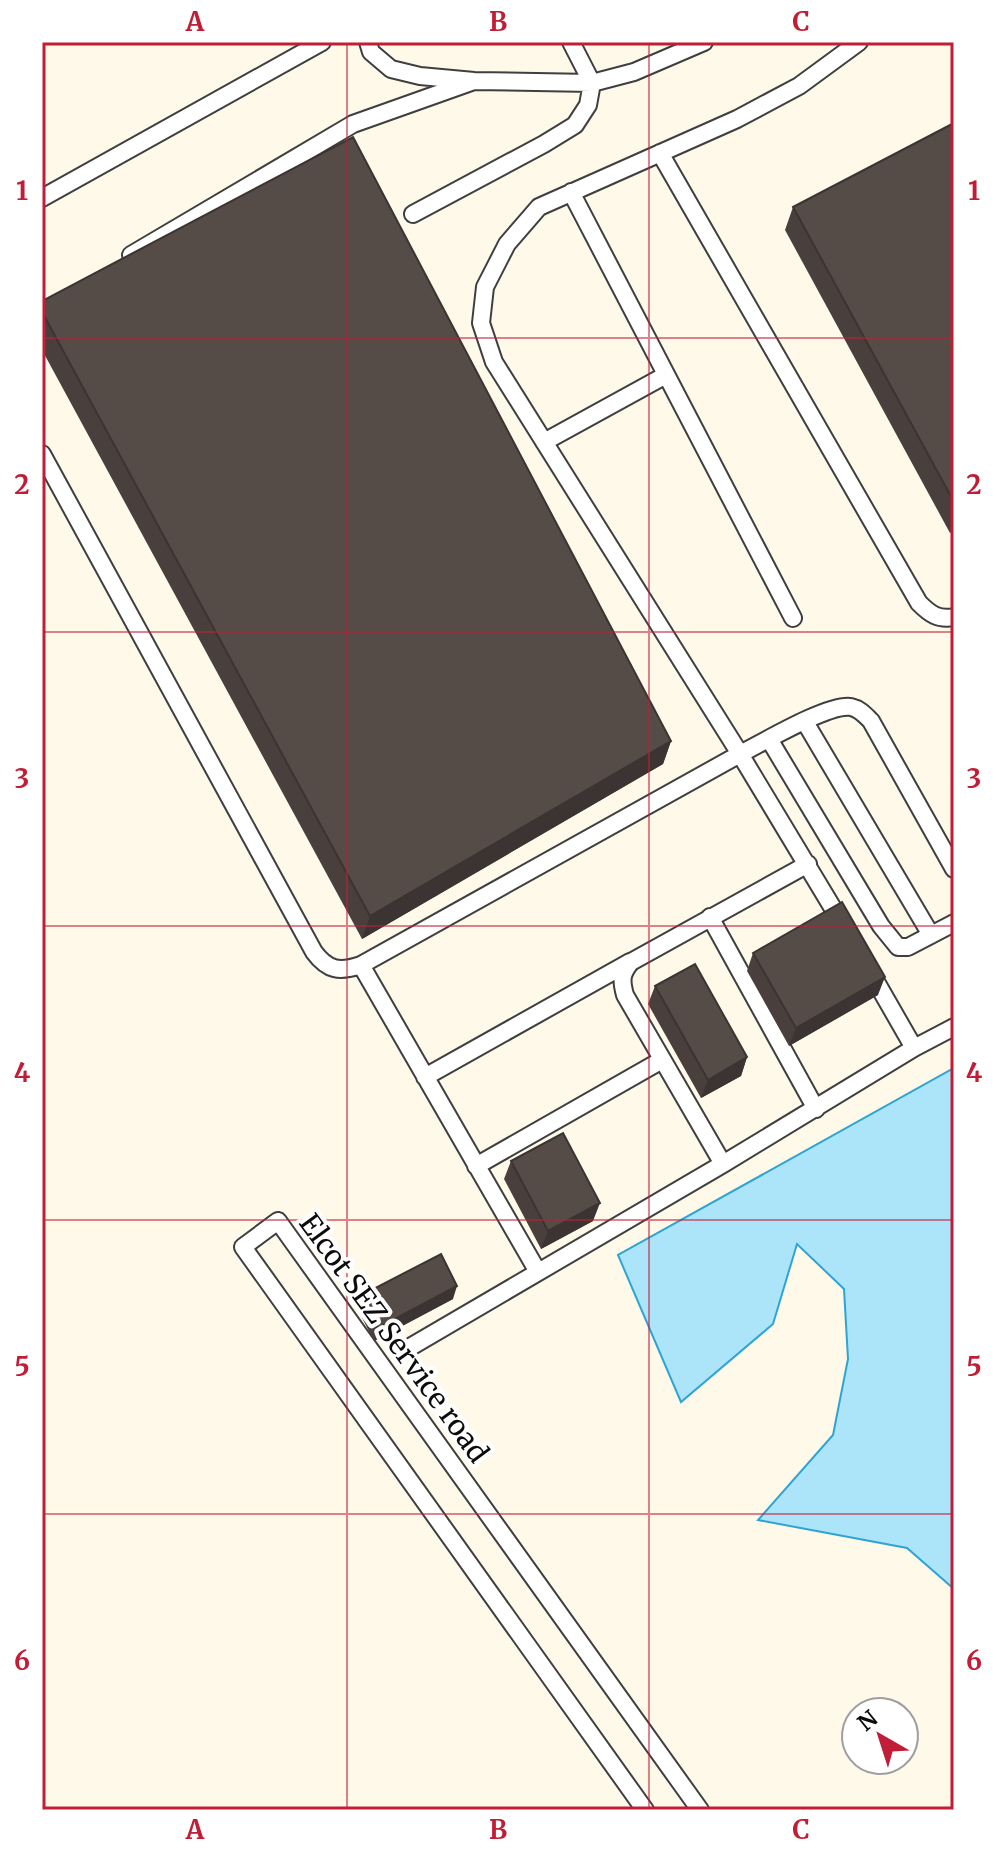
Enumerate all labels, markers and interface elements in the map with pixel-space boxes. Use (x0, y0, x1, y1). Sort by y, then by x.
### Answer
text: A (185, 5, 205, 38)
text: B (489, 5, 507, 38)
text: C (792, 5, 810, 38)
text: 1 (16, 174, 28, 207)
text: 1 (968, 174, 980, 207)
text: 2 (14, 468, 30, 501)
text: 2 (966, 468, 982, 501)
text: 3 (15, 762, 29, 795)
text: 3 (967, 762, 981, 795)
text: 4 (14, 1056, 31, 1089)
text: 4 (966, 1056, 983, 1089)
street label: Elcot SEZ Service road (292, 1206, 497, 1470)
text: 5 (14, 1350, 30, 1383)
text: 5 (966, 1350, 982, 1383)
text: 6 (14, 1644, 30, 1677)
text: 6 (966, 1644, 982, 1677)
north arrow (840, 1696, 920, 1776)
text: N (852, 1704, 883, 1737)
text: A (185, 1813, 205, 1846)
text: B (489, 1813, 507, 1846)
text: C (792, 1813, 810, 1846)

